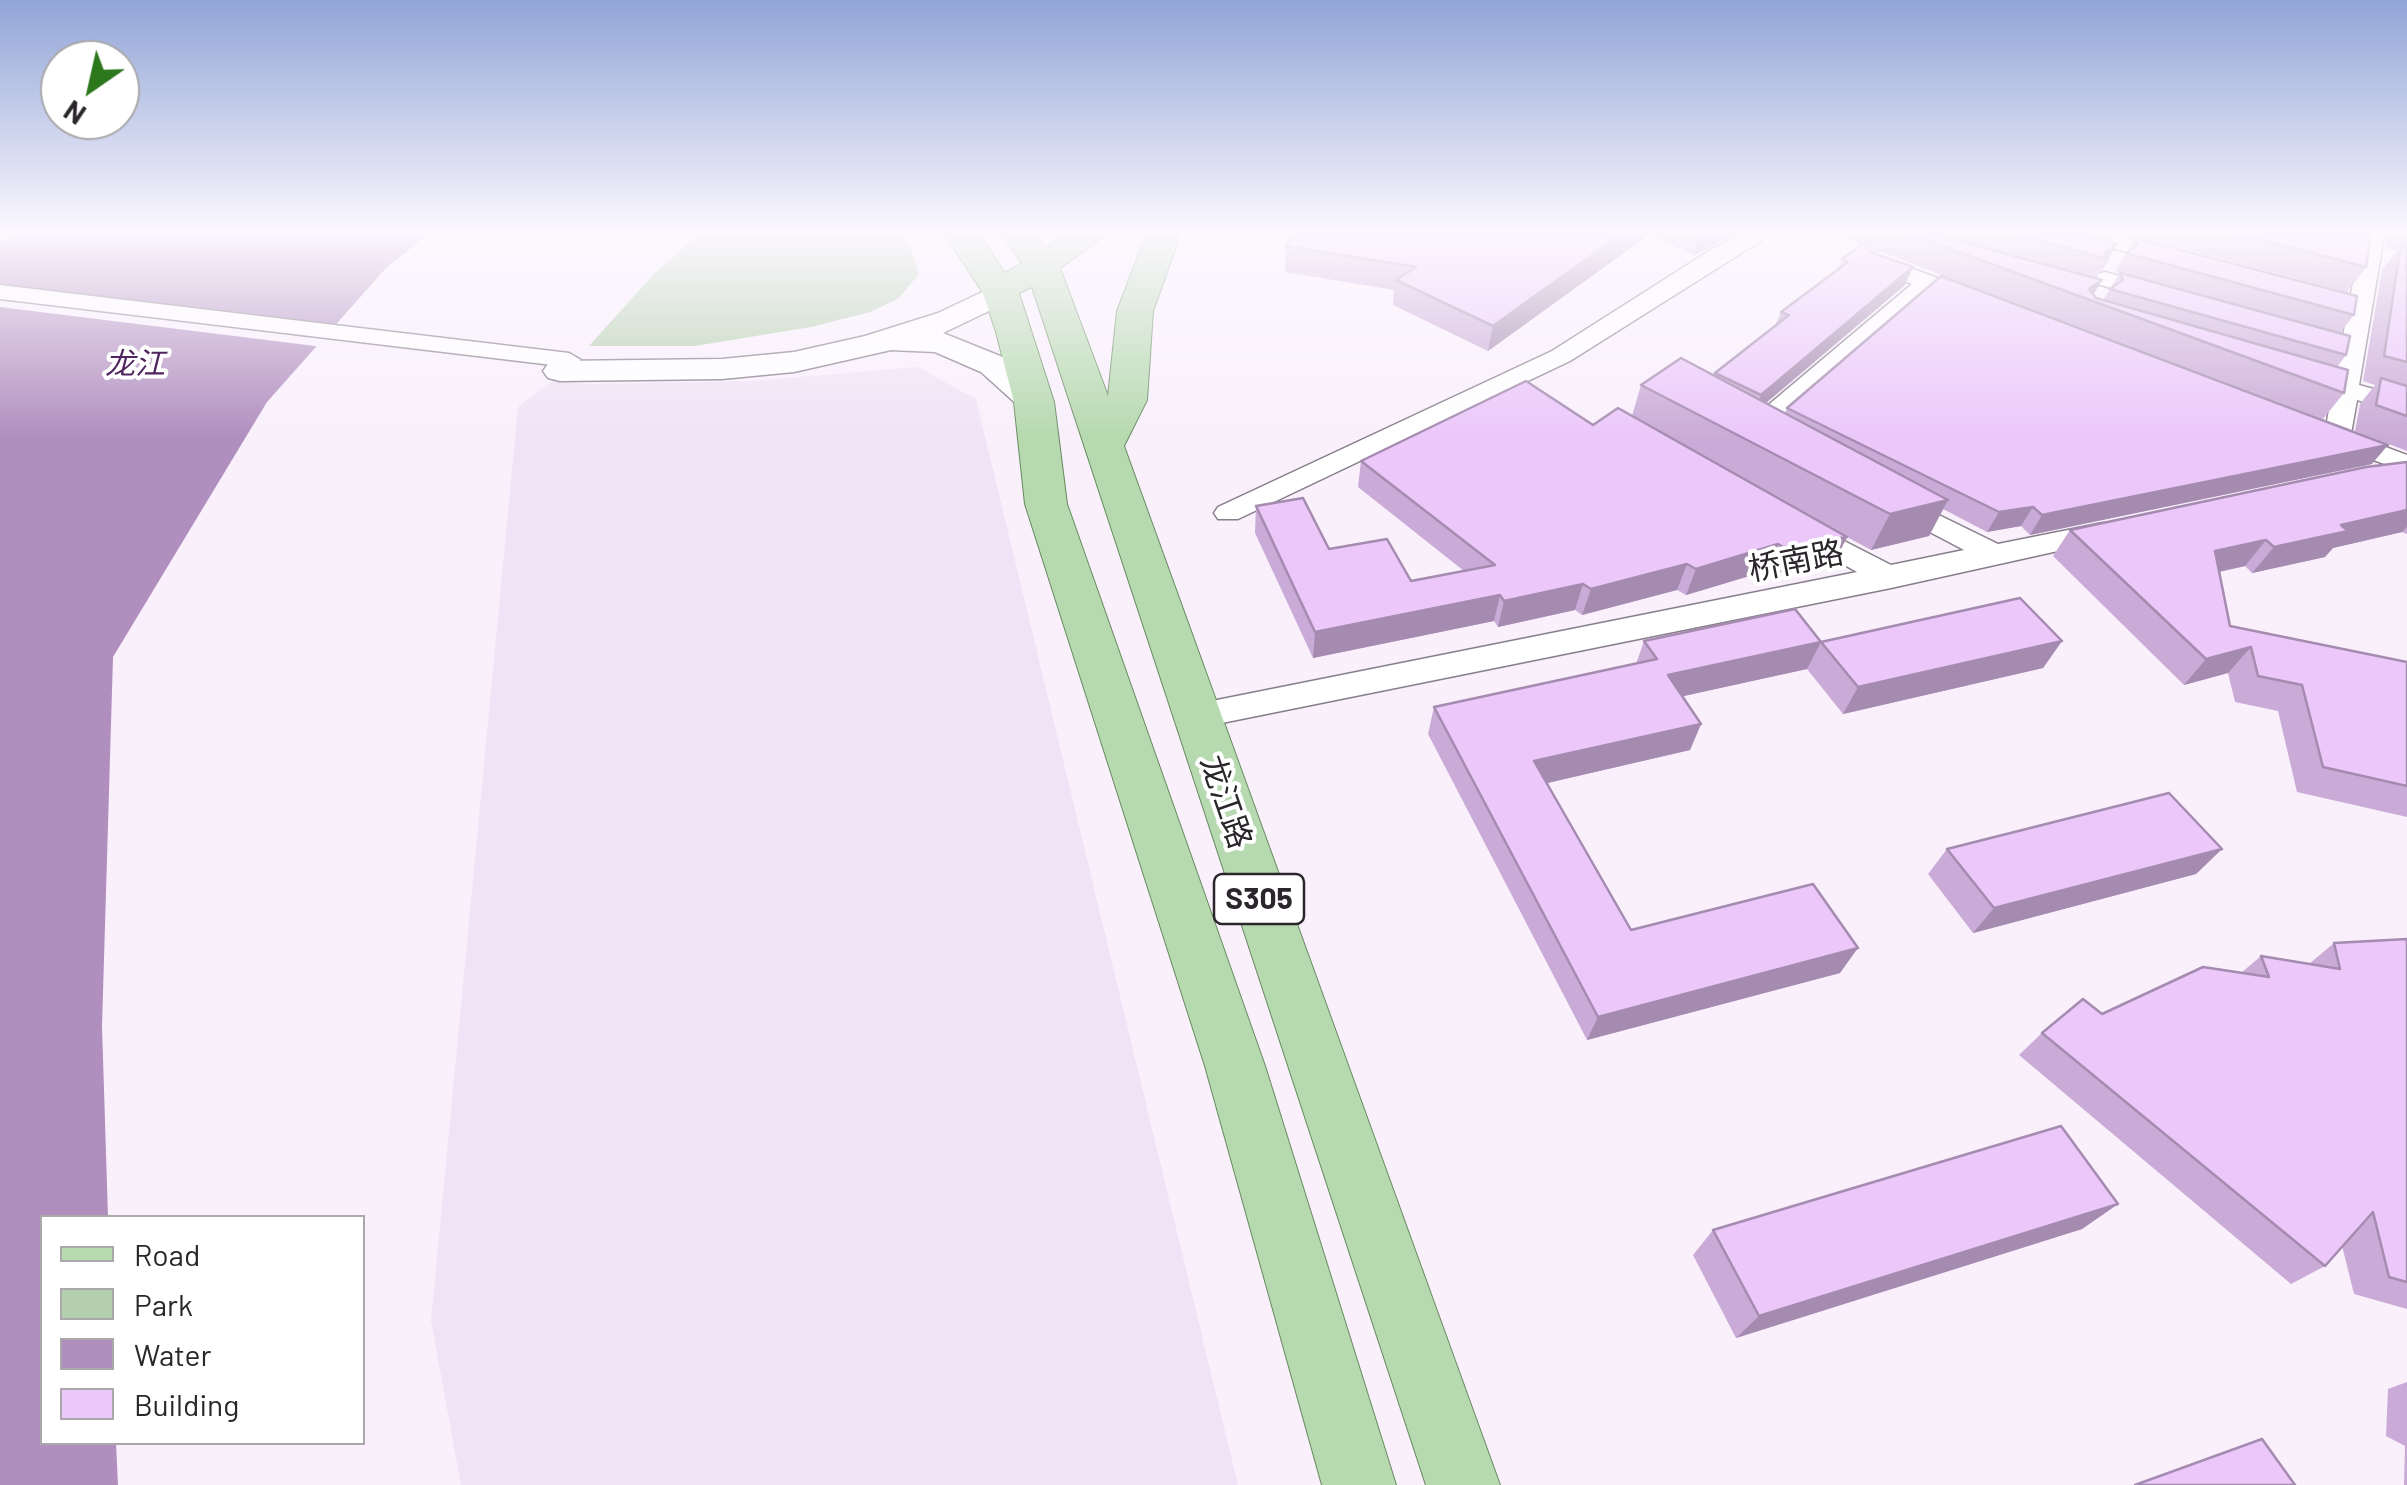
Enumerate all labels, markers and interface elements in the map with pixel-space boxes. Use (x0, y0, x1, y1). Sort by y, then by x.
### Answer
north arrow (40, 40, 140, 140)
text: N (57, 94, 92, 133)
water label: 龙江 (105, 346, 165, 382)
street label: 桥南路 (1745, 533, 1847, 589)
street label: 龙江路 (1192, 750, 1260, 854)
road number: S305 (1214, 874, 1304, 924)
legend (40, 1215, 365, 1445)
text: Road (134, 1236, 200, 1272)
text: Park (134, 1286, 193, 1322)
text: Water (134, 1336, 212, 1372)
text: Building (134, 1386, 239, 1422)

